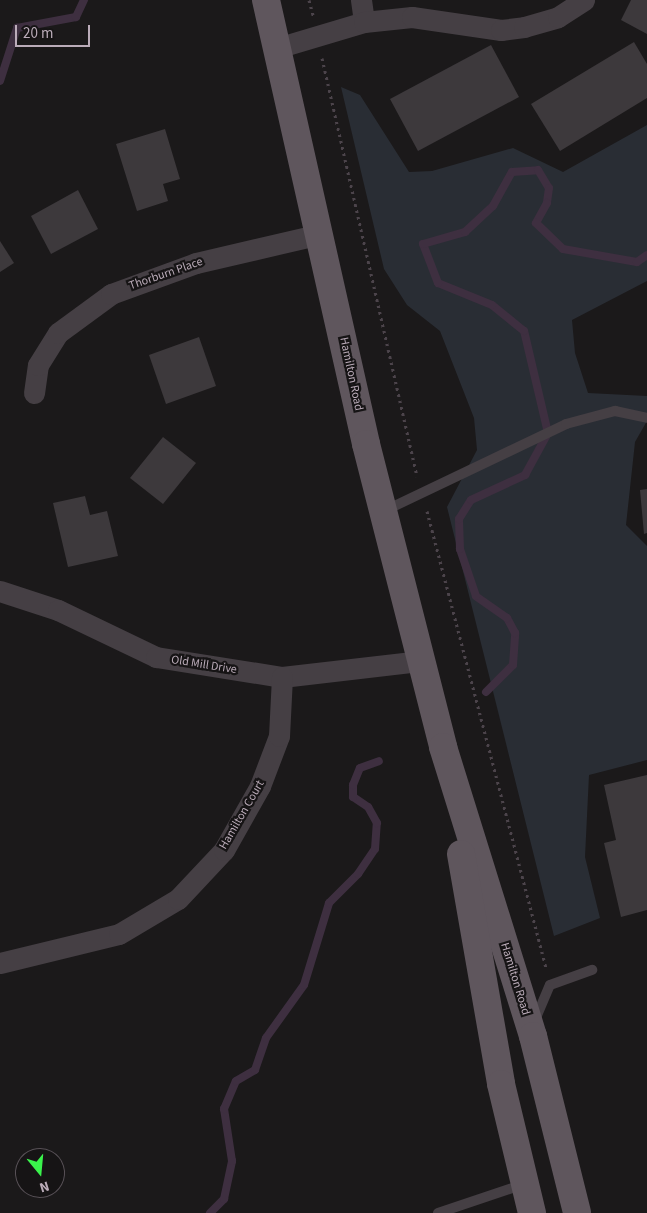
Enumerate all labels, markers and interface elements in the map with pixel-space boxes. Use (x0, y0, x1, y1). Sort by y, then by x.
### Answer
scale bar (18, 15, 92, 47)
text: 20 m (23, 23, 53, 44)
street label: Thorburn Place (127, 255, 205, 293)
street label: Hamilton Road (336, 336, 366, 412)
street label: Old Mill Drive (170, 653, 238, 677)
street label: Hamilton Court (216, 778, 268, 852)
street label: Hamilton Road (497, 941, 533, 1017)
north arrow (15, 1148, 65, 1198)
text: N (37, 1175, 51, 1197)

